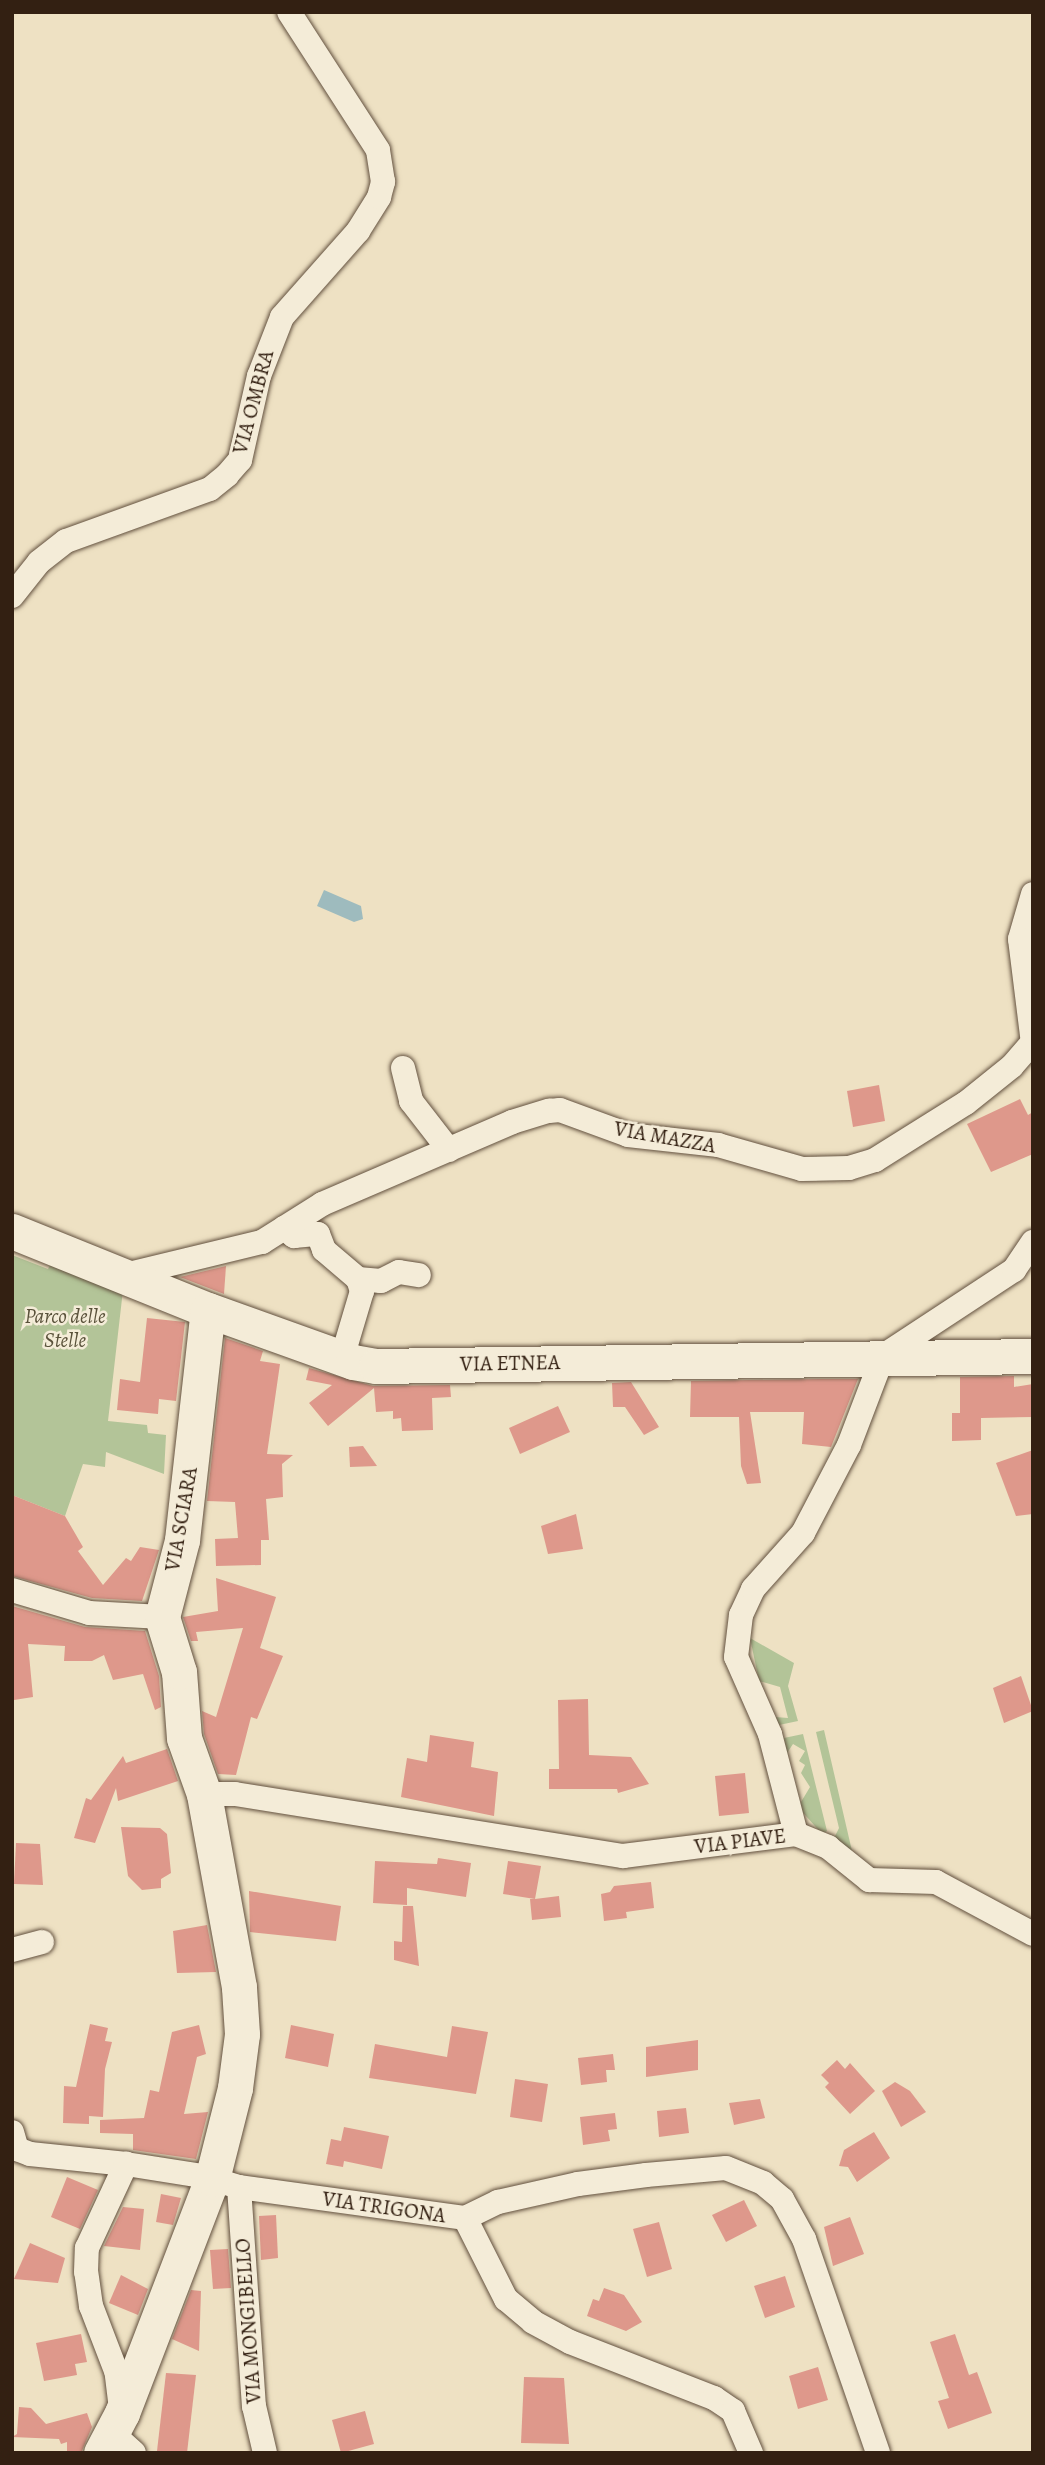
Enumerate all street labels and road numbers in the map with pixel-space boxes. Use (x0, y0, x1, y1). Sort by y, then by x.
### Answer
street label: VIA OMBRA (227, 347, 279, 457)
street label: VIA MAZZA (612, 1116, 718, 1158)
street label: VIA ETNEA (460, 1350, 560, 1376)
street label: VIA SCIARA (159, 1465, 203, 1573)
street label: VIA PIAVE (693, 1823, 787, 1859)
street label: VIA TRIGONA (321, 2186, 447, 2228)
street label: VIA MONGIBELLO (230, 2237, 266, 2405)

